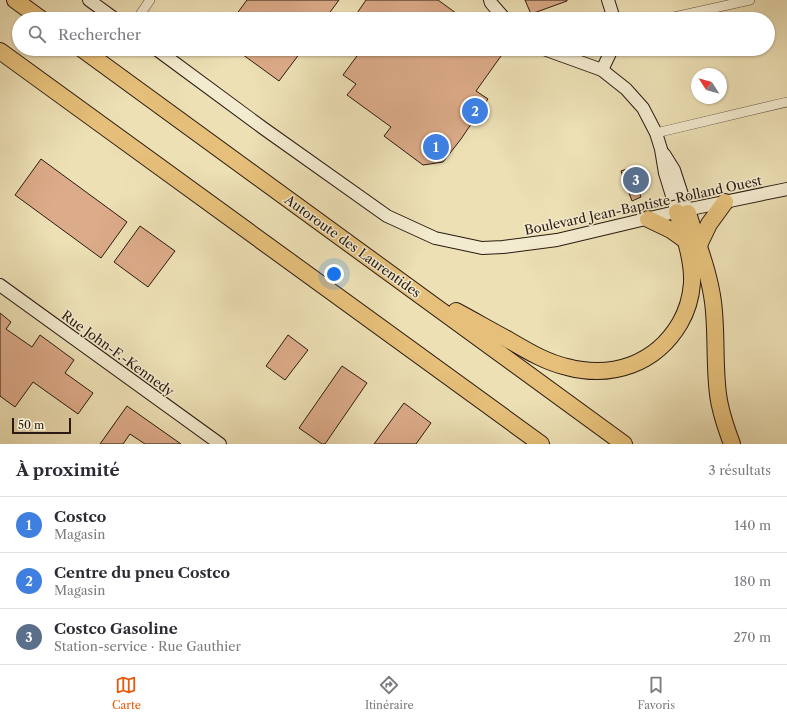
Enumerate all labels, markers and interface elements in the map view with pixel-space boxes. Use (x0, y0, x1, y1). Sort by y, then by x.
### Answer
search box (12, 12, 775, 56)
icon: search (26, 23, 48, 45)
text: Rechercher (58, 25, 141, 44)
north arrow (691, 68, 727, 104)
pin: 2 (462, 96, 488, 126)
pin: 1 (423, 132, 449, 162)
pin: 3 (623, 165, 649, 195)
street label: Boulevard Jean-Baptiste-Rolland Ouest (523, 172, 764, 238)
street label: Autoroute des Laurentides (281, 191, 425, 301)
your location (324, 264, 344, 284)
street label: Rue John-F.-Kennedy (59, 307, 178, 400)
scale bar (12, 416, 71, 435)
text: 50 m (18, 418, 44, 432)
text: À proximité (16, 460, 120, 480)
text: 3 résultats (709, 462, 771, 478)
text: Costco (54, 507, 106, 526)
text: 1 (26, 517, 32, 533)
text: 140 m (734, 517, 771, 533)
text: Magasin (54, 526, 105, 542)
text: Centre du pneu Costco (54, 563, 230, 582)
text: 2 (25, 573, 33, 589)
text: 180 m (734, 573, 771, 589)
text: Magasin (54, 582, 105, 598)
text: Costco Gasoline (54, 619, 178, 638)
text: 3 (25, 629, 33, 645)
text: 270 m (733, 629, 771, 645)
text: Station-service · Rue Gauthier (54, 638, 241, 654)
tab: Carte (112, 674, 141, 712)
tab: Itinéraire (365, 674, 414, 712)
tab: Favoris (638, 674, 675, 712)

